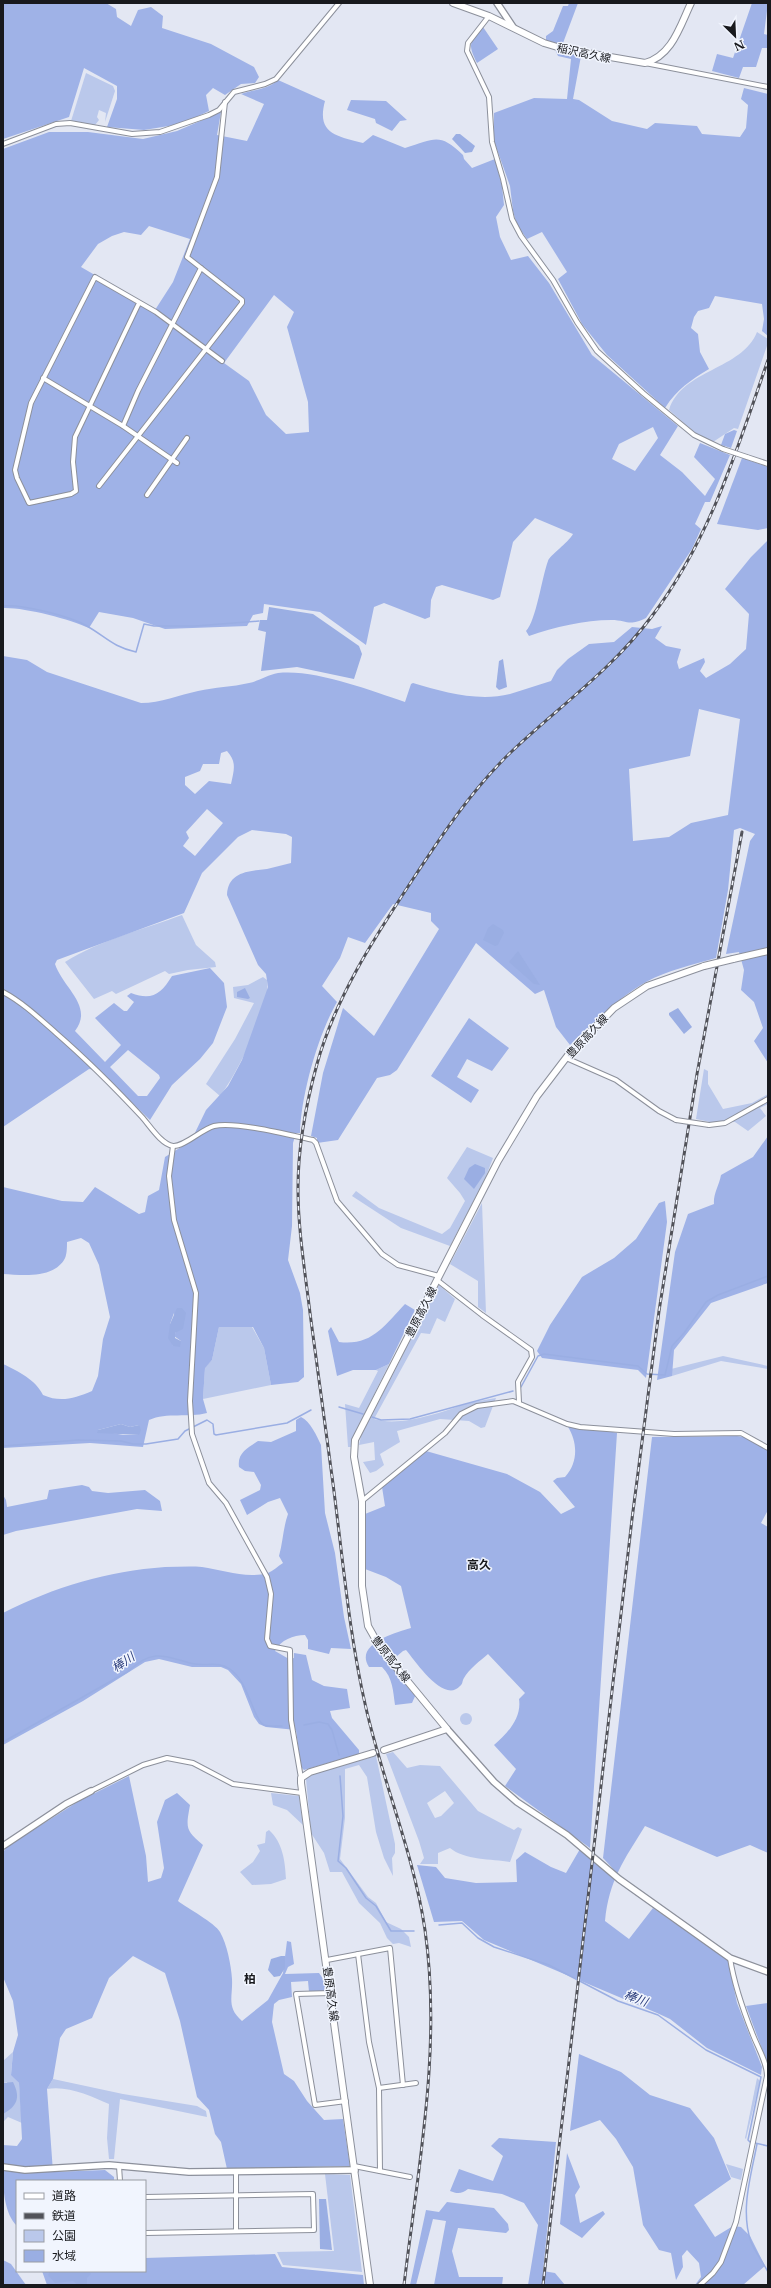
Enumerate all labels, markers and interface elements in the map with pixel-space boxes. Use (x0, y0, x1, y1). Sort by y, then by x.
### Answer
north arrow (715, 16, 755, 56)
text: N (731, 37, 747, 54)
street label: 稲沢高久線 (556, 40, 612, 66)
street label: 豊原高久線 (563, 1011, 611, 1061)
street label: 豊原高久線 (402, 1284, 440, 1340)
district label: 高久 (467, 1557, 491, 1572)
street label: 豊原高久線 (369, 1633, 413, 1685)
water label: 棒川 (109, 1648, 139, 1675)
street label: 豊原高久線 (320, 1966, 342, 2022)
district label: 柏 (244, 1971, 256, 1986)
water label: 棒川 (622, 1987, 652, 2010)
legend (16, 2180, 146, 2272)
text: 道路 (52, 2188, 76, 2203)
text: 鉄道 (52, 2208, 76, 2223)
text: 公園 (52, 2228, 76, 2243)
text: 水域 (52, 2248, 76, 2263)

